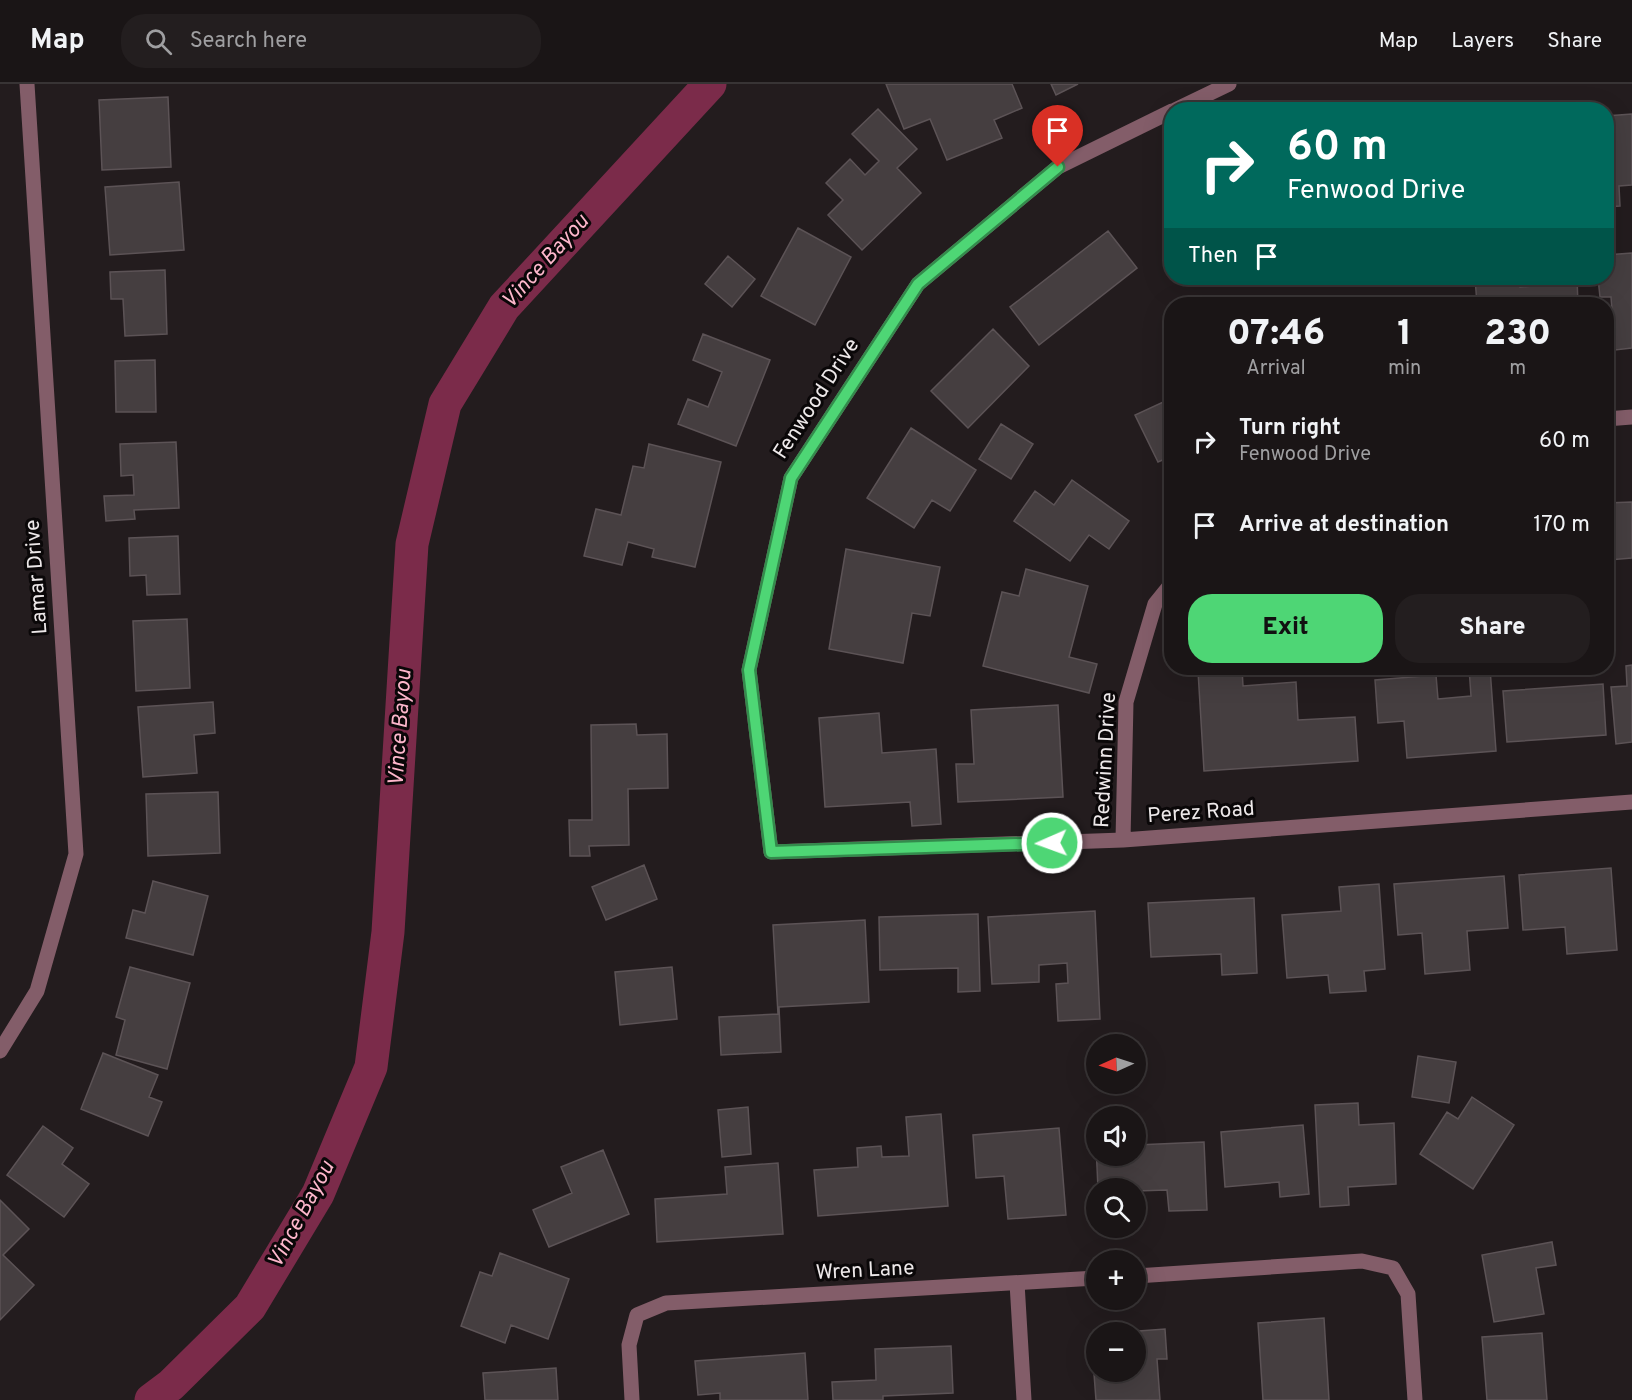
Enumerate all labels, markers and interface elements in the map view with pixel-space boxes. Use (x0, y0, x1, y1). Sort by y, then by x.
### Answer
search box (121, 14, 541, 68)
text: Map (30, 23, 85, 59)
icon: search (142, 25, 175, 58)
text: Search here (190, 28, 307, 55)
text: Map (1379, 28, 1418, 55)
text: Layers (1451, 28, 1514, 55)
text: Share (1547, 28, 1602, 55)
pin (1032, 105, 1083, 167)
icon: arrive (1041, 114, 1074, 147)
text: 60 m (1287, 122, 1388, 175)
icon: right (1188, 126, 1266, 204)
text: Fenwood Drive (1287, 174, 1465, 208)
water label: Vince Bayou (497, 208, 596, 315)
icon: arrive (1250, 240, 1283, 273)
text: Then (1188, 243, 1238, 270)
text: 07:46 (1227, 312, 1325, 358)
text: 1 (1397, 312, 1412, 358)
text: 230 (1484, 312, 1551, 358)
street label: Fenwood Drive (768, 334, 866, 464)
text: Arrival (1246, 356, 1306, 382)
text: min (1388, 356, 1421, 382)
text: m (1509, 356, 1526, 382)
text: Turn right (1239, 415, 1341, 442)
icon: right (1188, 425, 1221, 458)
text: 60 m (1539, 428, 1590, 455)
text: Fenwood Drive (1239, 442, 1371, 468)
icon: arrive (1188, 509, 1221, 542)
text: Arrive at destination (1239, 512, 1449, 539)
text: 170 m (1533, 512, 1590, 539)
street label: Lamar Drive (20, 519, 54, 635)
button: Exit (1188, 594, 1383, 663)
button: Share (1395, 594, 1590, 663)
water label: Vince Bayou (383, 667, 419, 788)
street label: Redwinn Drive (1089, 691, 1123, 829)
street label: Perez Road (1146, 796, 1256, 830)
position arrow (1020, 811, 1084, 875)
north arrow (1086, 1034, 1146, 1094)
map controls (1086, 1034, 1146, 1382)
button: sound (1086, 1106, 1146, 1166)
water label: Vince Bayou (262, 1156, 342, 1273)
button: search (1086, 1178, 1146, 1238)
button: + (1086, 1250, 1146, 1310)
street label: Wren Lane (815, 1255, 915, 1287)
button: − (1086, 1322, 1146, 1382)

